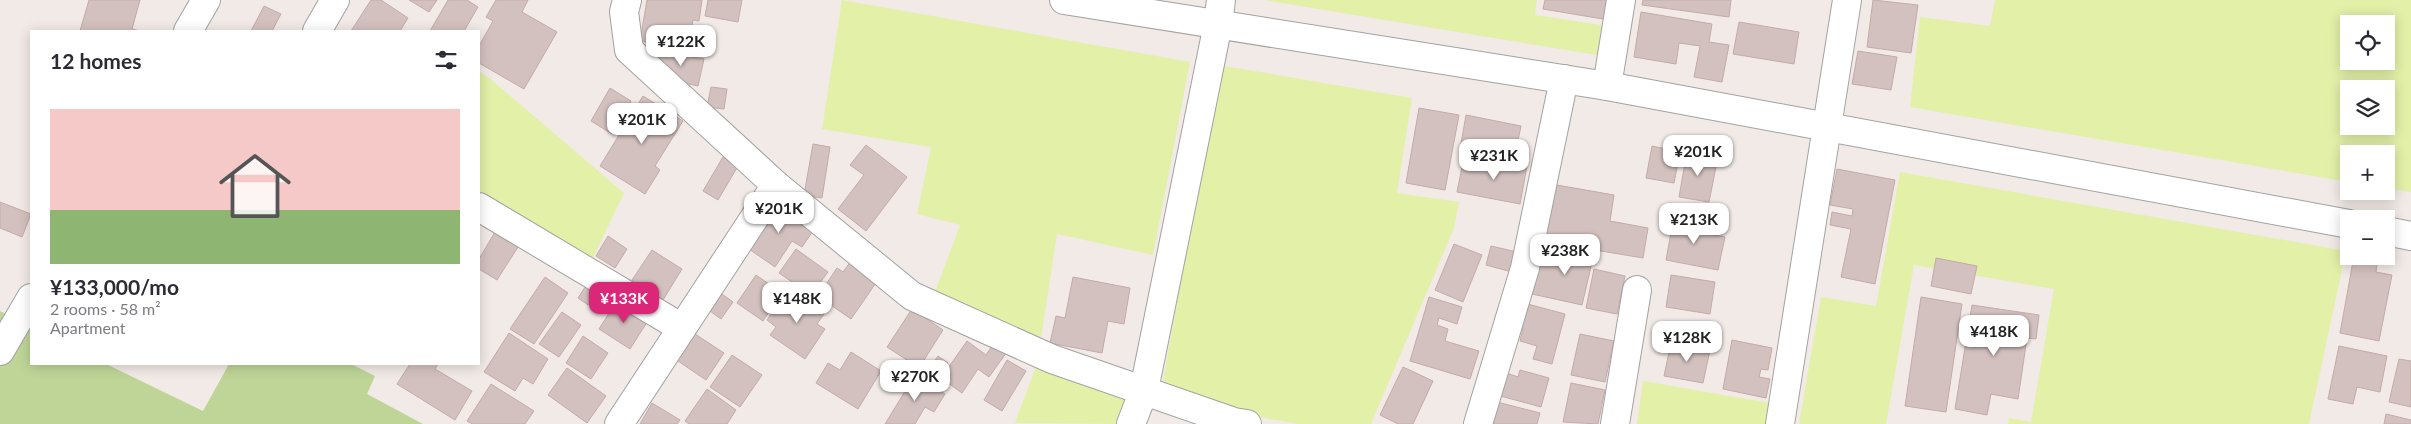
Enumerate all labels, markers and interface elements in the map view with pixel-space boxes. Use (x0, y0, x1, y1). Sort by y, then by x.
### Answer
map controls (2340, 15, 2395, 265)
button: locate (2340, 15, 2395, 70)
pin: ¥122K (646, 24, 716, 67)
text: ¥122K (657, 31, 705, 50)
icon: filters (432, 46, 460, 74)
text: 12 homes (50, 48, 141, 73)
button: layers (2340, 80, 2395, 135)
pin: ¥201K (607, 102, 677, 145)
text: ¥201K (618, 109, 666, 128)
pin: ¥201K (1663, 134, 1733, 177)
pin: ¥231K (1459, 138, 1529, 181)
icon: home (210, 141, 300, 231)
text: ¥201K (1674, 141, 1722, 160)
text: ¥231K (1470, 145, 1518, 164)
button: + (2340, 145, 2395, 200)
pin: ¥201K (744, 192, 814, 234)
text: ¥201K (755, 198, 803, 217)
pin: ¥213K (1659, 202, 1729, 245)
text: ¥213K (1670, 209, 1718, 228)
button: − (2340, 210, 2395, 265)
pin: ¥238K (1530, 234, 1600, 276)
text: ¥238K (1541, 240, 1589, 259)
text: ¥133,000/mo (50, 274, 179, 299)
pin: ¥133K (589, 282, 659, 324)
pin: ¥148K (762, 282, 832, 324)
text: ¥133K (600, 288, 648, 307)
text: ¥148K (773, 288, 821, 307)
text: 2 rooms · 58 m² (50, 299, 161, 318)
pin: ¥418K (1959, 314, 2029, 357)
text: Apartment (50, 318, 125, 337)
pin: ¥128K (1652, 320, 1722, 363)
text: ¥418K (1970, 321, 2018, 340)
text: ¥128K (1663, 327, 1711, 346)
pin: ¥270K (880, 360, 950, 402)
text: ¥270K (891, 366, 939, 385)

